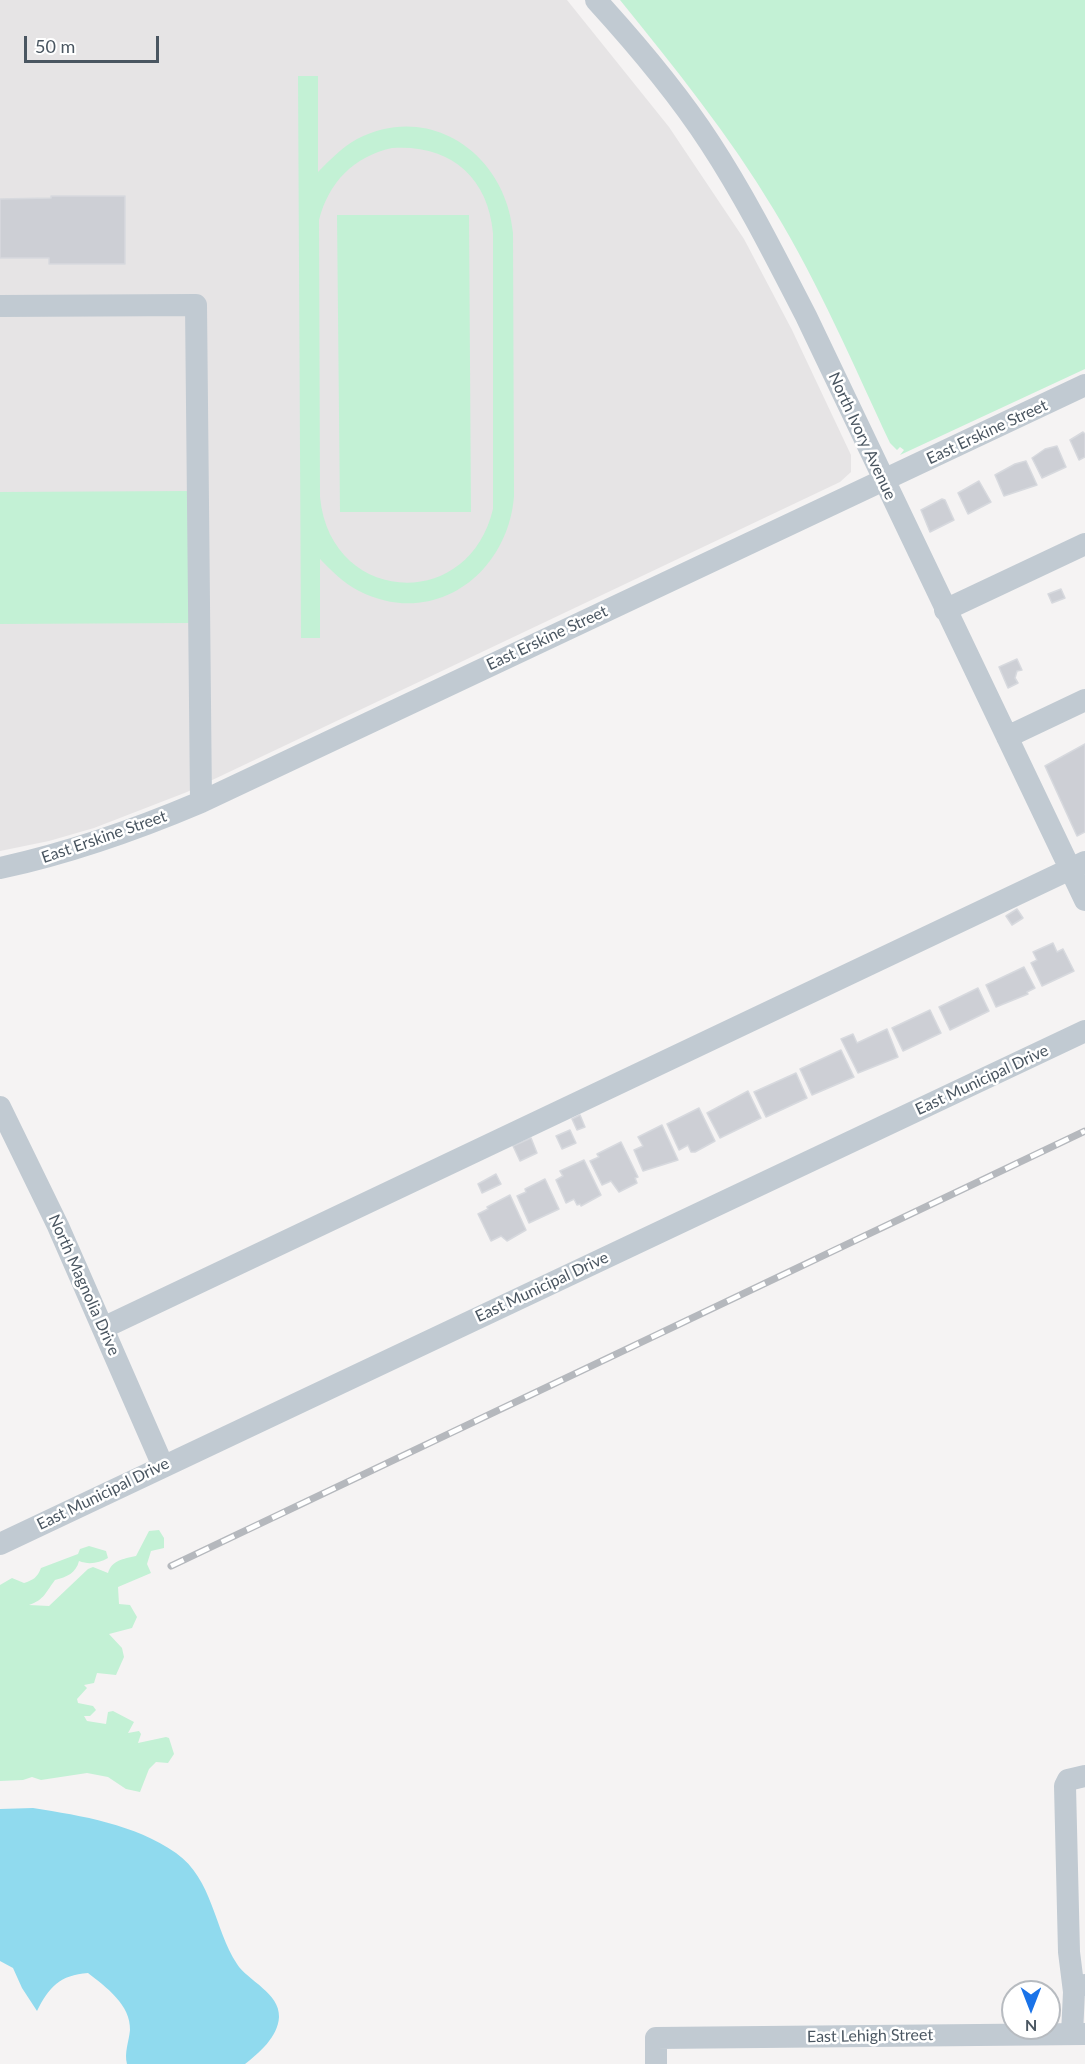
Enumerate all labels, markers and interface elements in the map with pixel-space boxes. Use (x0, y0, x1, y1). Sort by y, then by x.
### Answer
scale bar (27, 24, 162, 62)
text: 50 m (35, 35, 75, 57)
street label: North Ivory Avenue (824, 369, 900, 503)
street label: East Erskine Street (924, 396, 1050, 468)
street label: East Erskine Street (484, 602, 610, 674)
street label: East Erskine Street (39, 807, 169, 867)
street label: East Municipal Drive (912, 1041, 1052, 1119)
street label: North Magnolia Drive (44, 1212, 124, 1358)
street label: East Municipal Drive (472, 1248, 612, 1326)
street label: East Municipal Drive (34, 1454, 172, 1534)
north arrow (1001, 1980, 1061, 2040)
text: N (1025, 2017, 1037, 2036)
street label: East Lehigh Street (807, 2025, 933, 2047)

